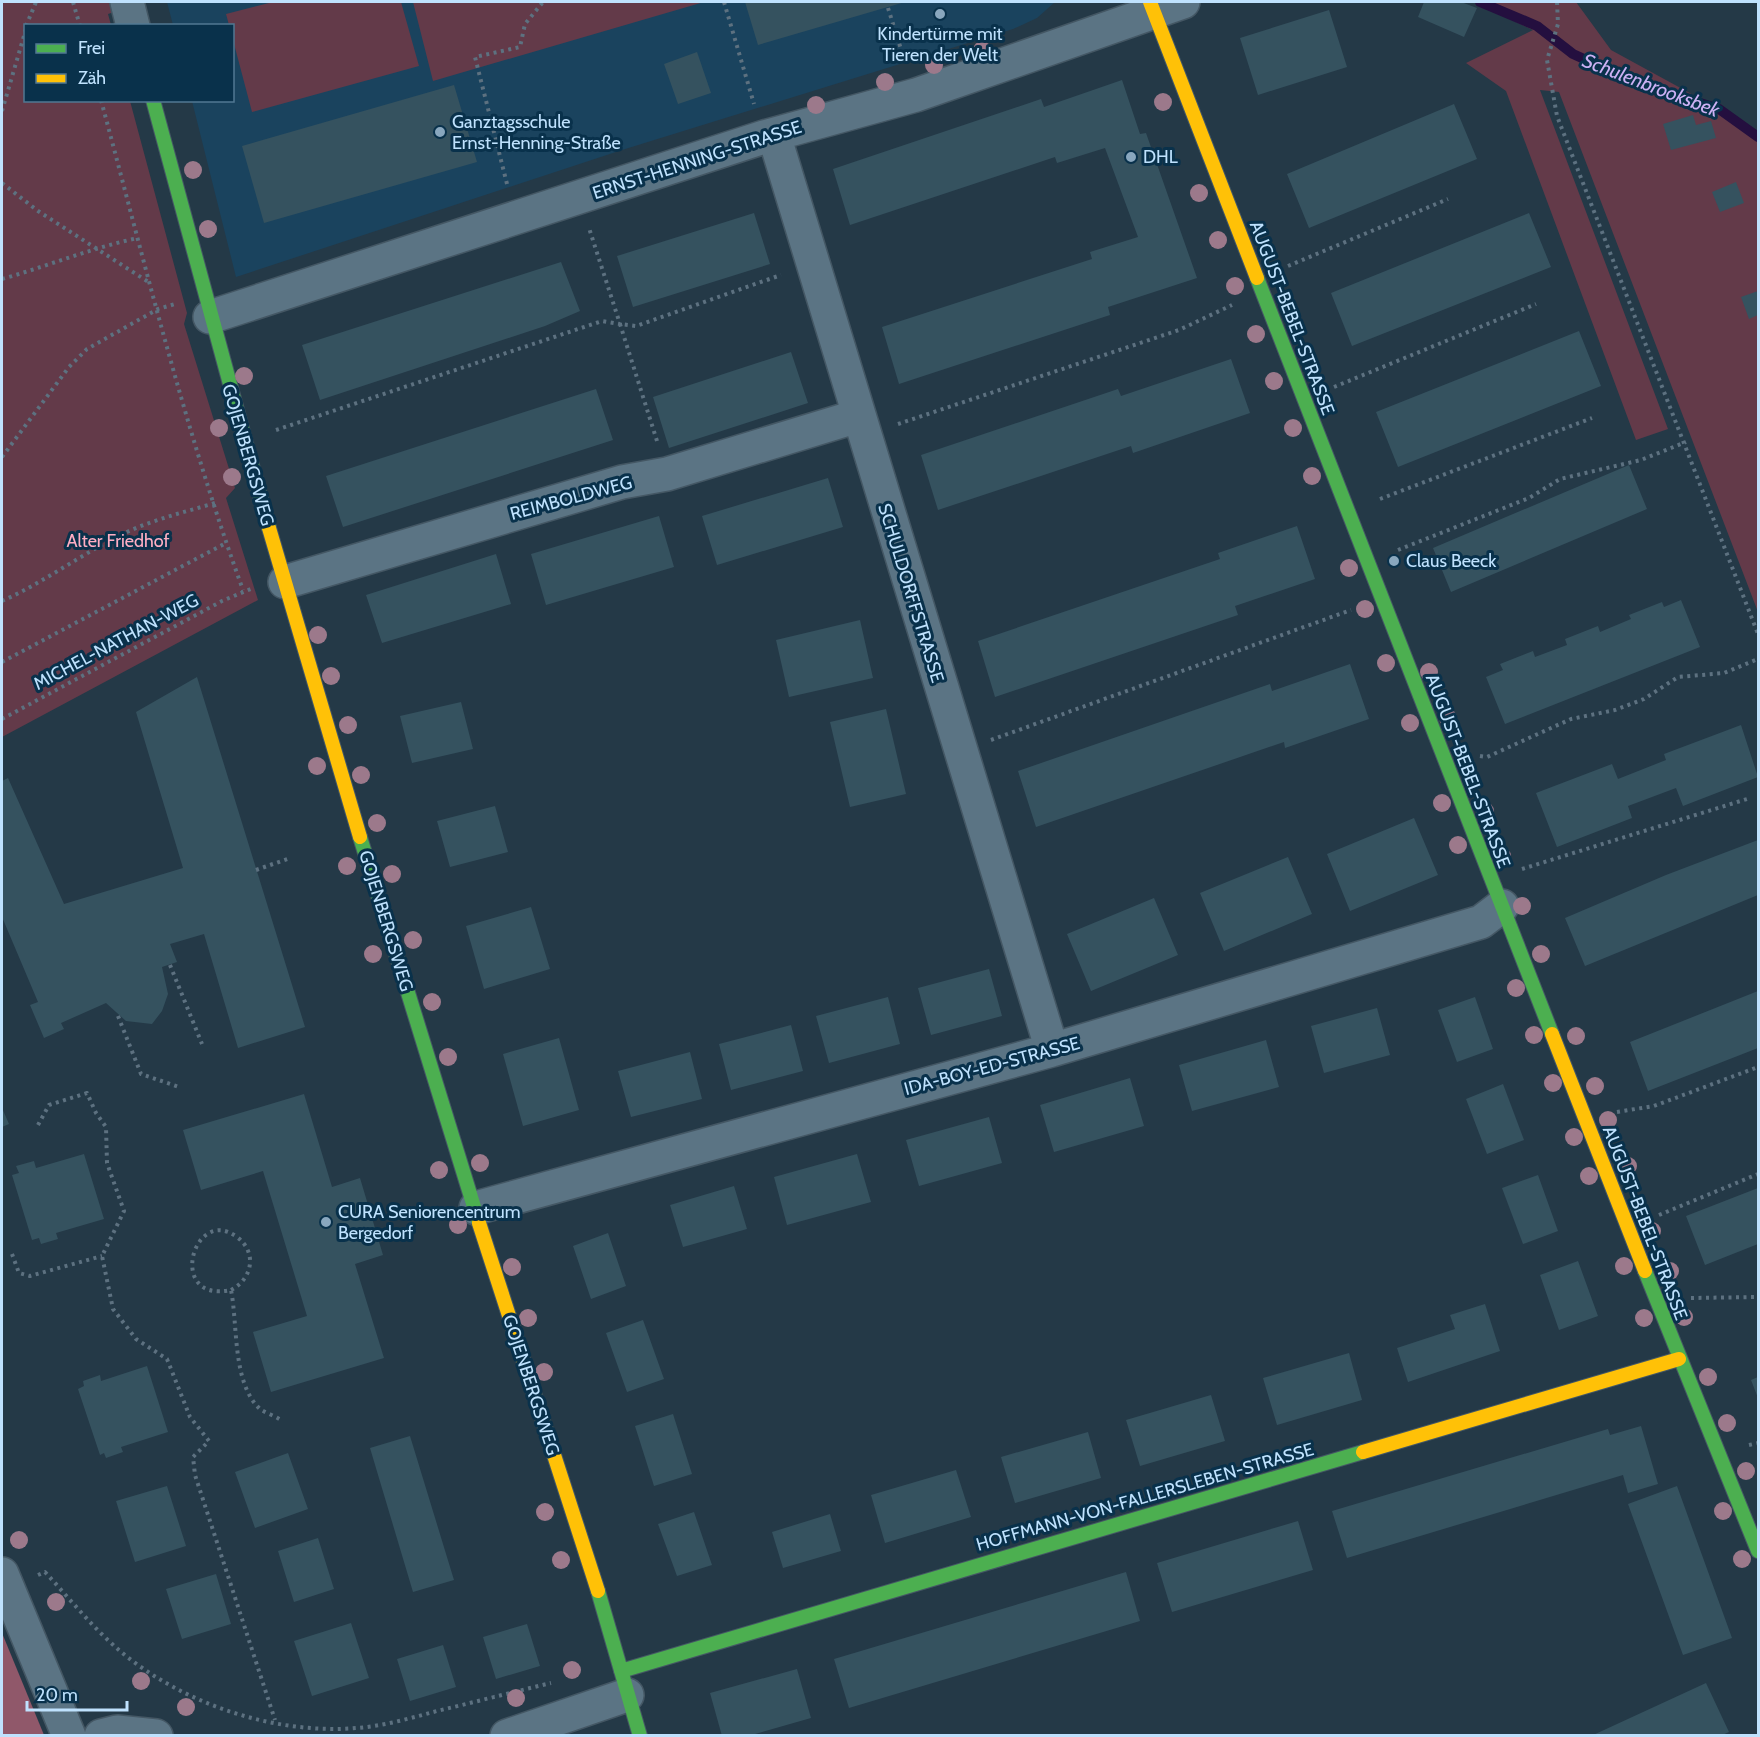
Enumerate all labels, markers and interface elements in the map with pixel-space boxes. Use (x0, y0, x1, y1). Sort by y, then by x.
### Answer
marker: Kindertürme mit Tieren der Welt (933, 7, 947, 21)
place label: Kindertürme mit Tieren der Welt (877, 23, 1003, 66)
legend (24, 24, 234, 102)
text: Frei (78, 37, 105, 59)
water label: Schulenbrooksbek (1579, 48, 1724, 123)
text: Zäh (78, 67, 106, 89)
place label: Ganztagsschule Ernst-Henning-Straße (452, 111, 621, 154)
street label: ERNST-HENNING-STRASSE (590, 116, 804, 204)
marker: Ganztagsschule Ernst-Henning-Straße (433, 125, 447, 139)
place label: DHL (1143, 146, 1178, 168)
marker: DHL (1124, 150, 1138, 164)
street label: AUGUST-BEBEL-STRASSE (1245, 218, 1339, 418)
street label: GOJENBERGSWEG (217, 382, 279, 528)
street label: REIMBOLDWEG (508, 471, 634, 525)
street label: SCHULDORFFSTRASSE (873, 501, 949, 685)
park label: Alter Friedhof (67, 530, 169, 552)
place label: Claus Beeck (1406, 550, 1497, 572)
marker: Claus Beeck (1387, 554, 1401, 568)
street label: MICHEL-NATHAN-WEG (30, 589, 202, 695)
street label: AUGUST-BEBEL-STRASSE (1421, 671, 1515, 871)
street label: GOJENBERGSWEG (354, 848, 418, 994)
street label: IDA-BOY-ED-STRASSE (902, 1032, 1082, 1100)
street label: AUGUST-BEBEL-STRASSE (1598, 1123, 1692, 1323)
place label: CURA Seniorencentrum Bergedorf (338, 1201, 521, 1244)
marker: CURA Seniorencentrum Bergedorf (319, 1215, 333, 1229)
street label: GOJENBERGSWEG (498, 1312, 564, 1458)
street label: HOFFMANN-VON-FALLERSLEBEN-STRASSE (974, 1438, 1316, 1556)
scale bar (27, 1674, 128, 1712)
text: 20 m (36, 1684, 78, 1706)

